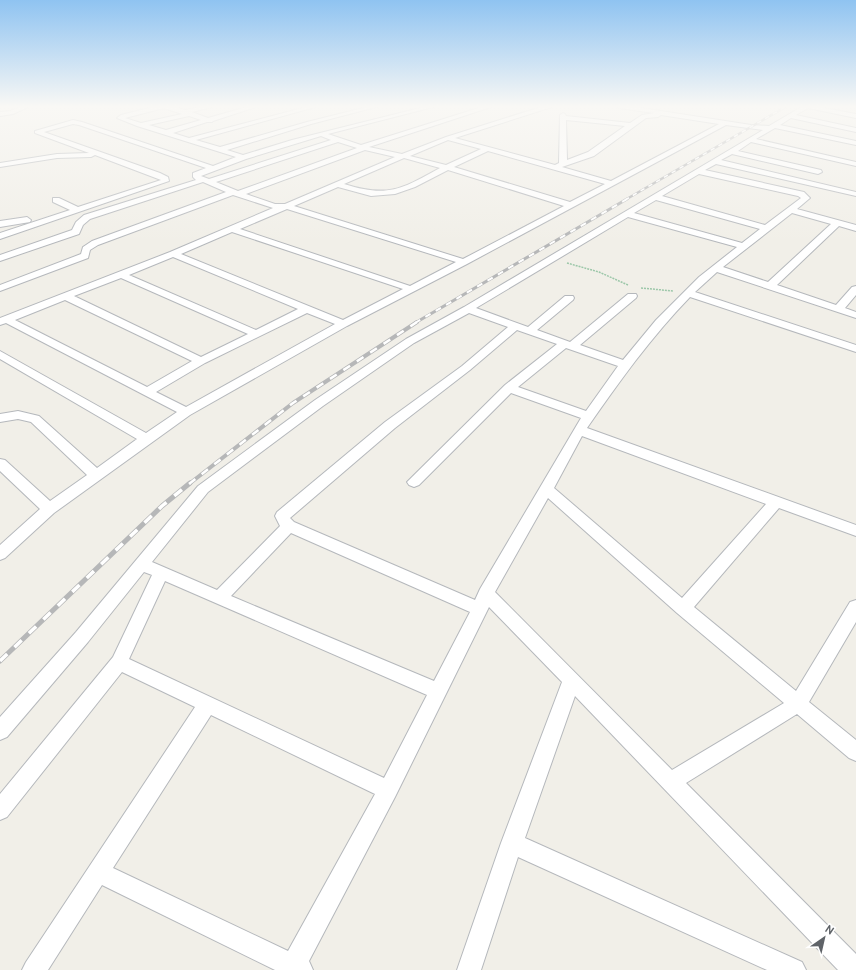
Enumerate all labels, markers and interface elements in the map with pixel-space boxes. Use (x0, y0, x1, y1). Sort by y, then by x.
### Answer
north arrow (804, 918, 844, 958)
text: N (822, 922, 837, 938)

